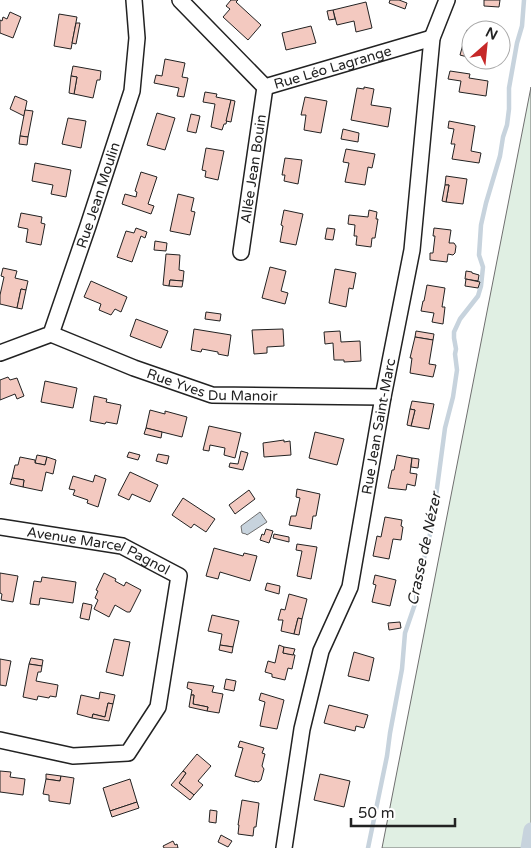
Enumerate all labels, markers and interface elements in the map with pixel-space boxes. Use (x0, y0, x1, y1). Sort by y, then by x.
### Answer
north arrow (461, 20, 511, 70)
text: N (483, 24, 501, 44)
street label: Rue Léo Lagrange (272, 42, 393, 92)
street label: Allée Jean Bouin (237, 113, 269, 225)
street label: Rue Jean Moulin (73, 140, 123, 250)
street label: Rue Jean Saint-Marc (358, 357, 399, 496)
street label: Rue Yves Du Manoir (145, 365, 279, 404)
water label: Crasse de Nézer (403, 489, 445, 607)
street label: Avenue Marcel Pagnol (26, 523, 173, 578)
scale bar (351, 796, 455, 828)
text: 50 m (358, 804, 395, 822)

